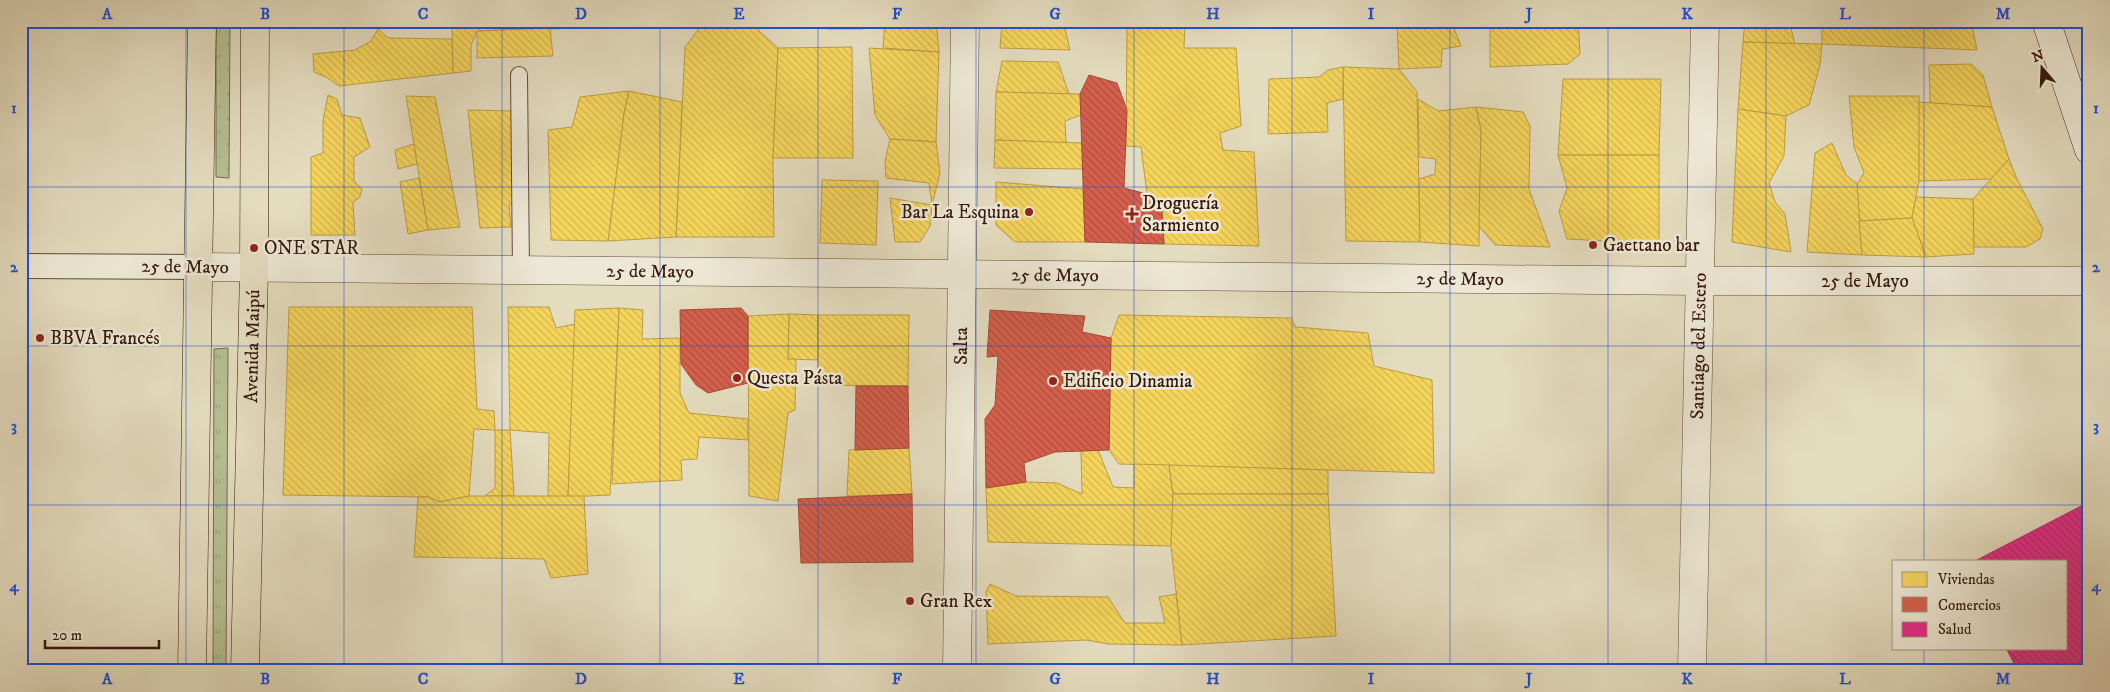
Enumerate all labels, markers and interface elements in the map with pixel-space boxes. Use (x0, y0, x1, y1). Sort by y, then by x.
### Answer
text: A (101, 4, 113, 24)
text: B (260, 4, 270, 24)
text: C (418, 4, 428, 24)
text: D (575, 4, 587, 24)
text: E (733, 4, 745, 24)
text: F (892, 4, 902, 24)
text: G (1049, 4, 1061, 24)
text: H (1206, 4, 1220, 24)
text: I (1368, 4, 1375, 24)
text: J (1524, 4, 1533, 24)
text: K (1681, 4, 1693, 24)
text: L (1839, 4, 1851, 24)
text: M (1996, 4, 2011, 24)
north arrow (2018, 42, 2068, 92)
text: N (2030, 46, 2047, 67)
text: 1 (11, 98, 17, 118)
text: 1 (2093, 98, 2099, 118)
place label: Droguería Sarmiento (1142, 192, 1219, 237)
place label: Bar La Esquina (901, 201, 1019, 225)
marker: Bar La Esquina (1023, 206, 1035, 218)
marker: Droguería Sarmiento (1126, 208, 1138, 220)
place label: Gaettano bar (1603, 234, 1700, 257)
place label: ONE STAR (264, 237, 359, 260)
marker: Gaettano bar (1587, 239, 1599, 251)
marker: ONE STAR (248, 242, 260, 254)
street label: 25 de Mayo (141, 255, 229, 279)
text: 2 (10, 257, 19, 277)
text: 2 (2092, 257, 2101, 277)
street label: 25 de Mayo (606, 259, 694, 283)
street label: 25 de Mayo (1011, 263, 1099, 287)
street label: 25 de Mayo (1416, 267, 1504, 291)
street label: 25 de Mayo (1821, 270, 1909, 293)
street label: Santiago del Estero (1686, 272, 1711, 420)
street label: Avenida Maipú (240, 289, 265, 403)
place label: BBVA Francés (50, 327, 160, 350)
street label: Salta (949, 327, 973, 365)
marker: BBVA Francés (34, 332, 46, 344)
place label: Questa Pásta (747, 367, 842, 390)
place label: Edificio Dinamia (1063, 370, 1192, 393)
marker: Questa Pásta (731, 372, 743, 384)
marker: Edificio Dinamia (1047, 375, 1059, 387)
text: 3 (11, 416, 17, 436)
text: 3 (2093, 416, 2099, 436)
legend (1892, 560, 2068, 650)
text: Viviendas (1937, 570, 1995, 589)
text: 4 (8, 576, 19, 596)
text: 4 (2090, 576, 2101, 596)
place label: Gran Rex (920, 590, 993, 613)
marker: Gran Rex (904, 595, 916, 607)
text: Comercios (1938, 596, 2001, 615)
scale bar (45, 617, 159, 649)
text: Salud (1938, 620, 1972, 639)
text: 20 m (52, 626, 82, 645)
text: A (101, 669, 113, 689)
text: B (260, 669, 270, 689)
text: C (418, 669, 428, 689)
text: D (575, 669, 587, 689)
text: E (733, 669, 745, 689)
text: F (892, 669, 902, 689)
text: G (1049, 669, 1061, 689)
text: H (1206, 669, 1220, 689)
text: I (1368, 669, 1375, 689)
text: J (1524, 669, 1533, 689)
text: K (1681, 669, 1693, 689)
text: L (1839, 669, 1851, 689)
text: M (1996, 669, 2011, 689)

